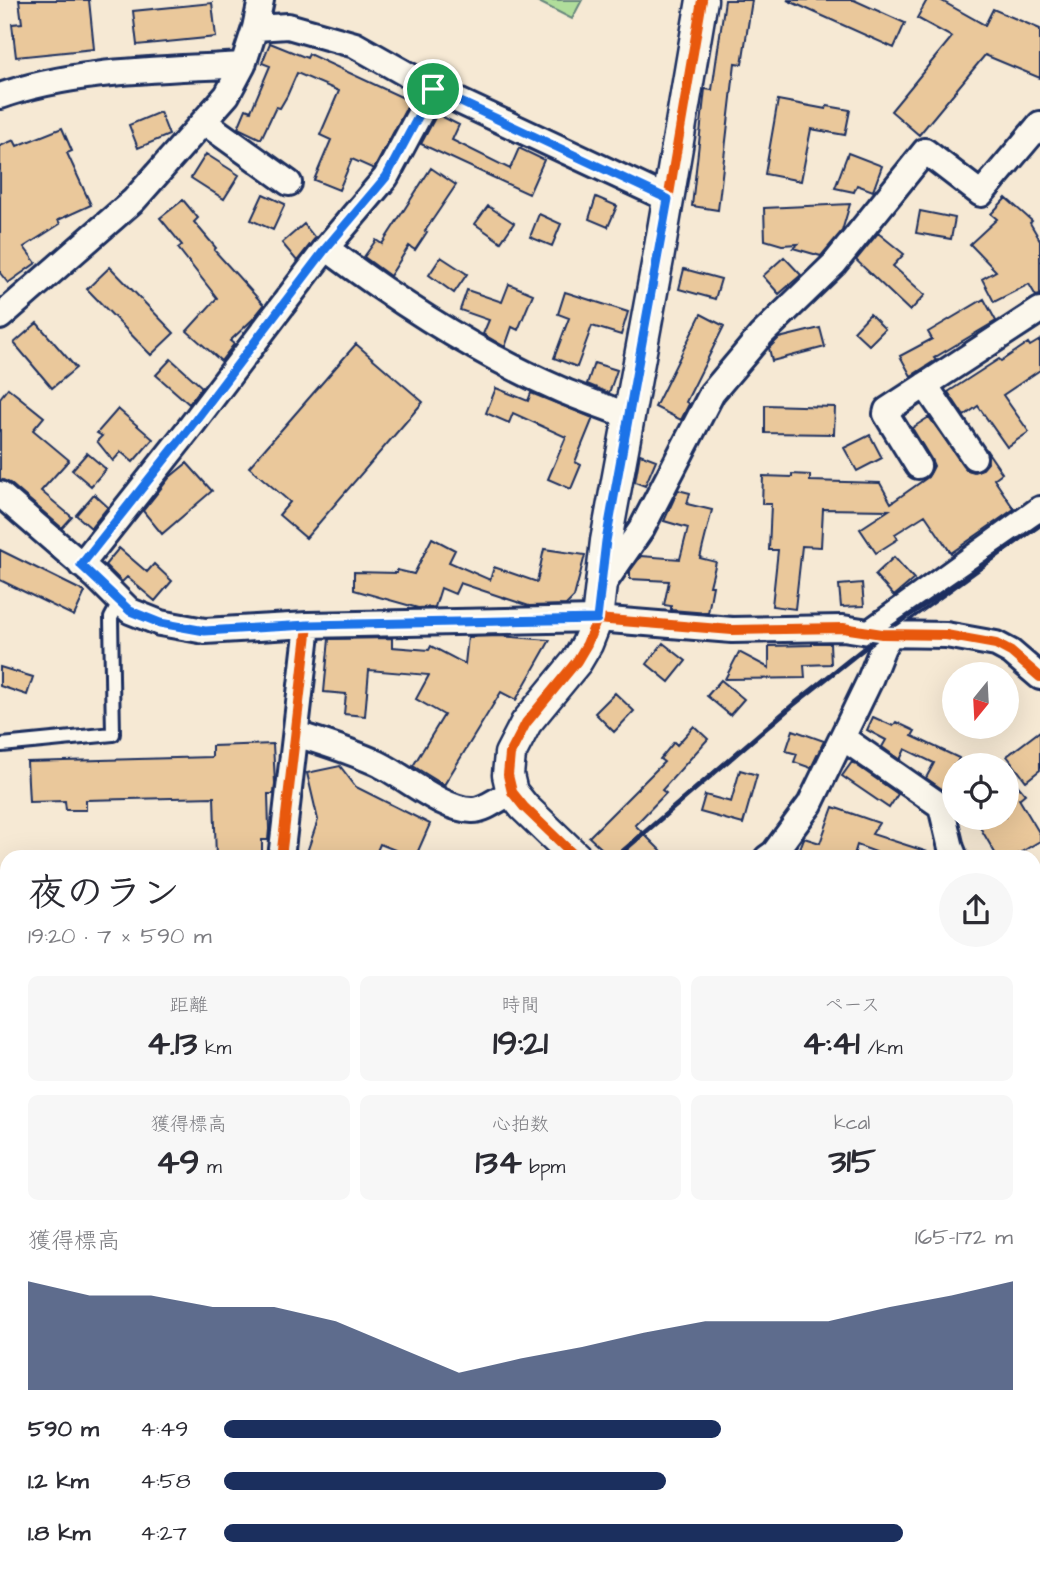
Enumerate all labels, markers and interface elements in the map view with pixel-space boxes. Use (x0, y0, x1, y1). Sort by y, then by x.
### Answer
pin (403, 59, 463, 119)
icon: arrive (414, 70, 452, 108)
north arrow (942, 662, 1018, 738)
map controls (942, 662, 1019, 830)
button: locate (942, 753, 1019, 830)
text: 夜のラン (28, 868, 180, 920)
button: share (939, 873, 1013, 947)
text: 19:20 · 7 × 590 m (28, 920, 212, 952)
text: 距離 (170, 992, 208, 1019)
text: 時間 (501, 992, 540, 1019)
text: ペース (824, 992, 880, 1019)
text: 4.13 (146, 1019, 197, 1068)
text: 19:21 (493, 1019, 548, 1068)
text: 4:41 (802, 1019, 860, 1068)
text: km (197, 1035, 231, 1062)
text: /km (860, 1035, 903, 1062)
text: kcal (834, 1110, 870, 1137)
text: 獲得標高 (151, 1111, 227, 1138)
text: 心拍数 (492, 1111, 549, 1138)
text: 315 (829, 1137, 876, 1186)
text: 49 (156, 1138, 200, 1187)
text: 134 (476, 1138, 522, 1187)
text: m (200, 1154, 222, 1181)
text: bpm (522, 1154, 565, 1181)
text: 165–172 m (915, 1221, 1013, 1253)
text: 獲得標高 (28, 1225, 120, 1257)
text: 590 m (28, 1413, 99, 1445)
text: 4:49 (140, 1413, 188, 1445)
text: 1.2 km (28, 1465, 89, 1497)
text: 4:58 (140, 1465, 191, 1497)
text: 1.8 km (28, 1517, 90, 1549)
text: 4:27 (140, 1517, 187, 1549)

